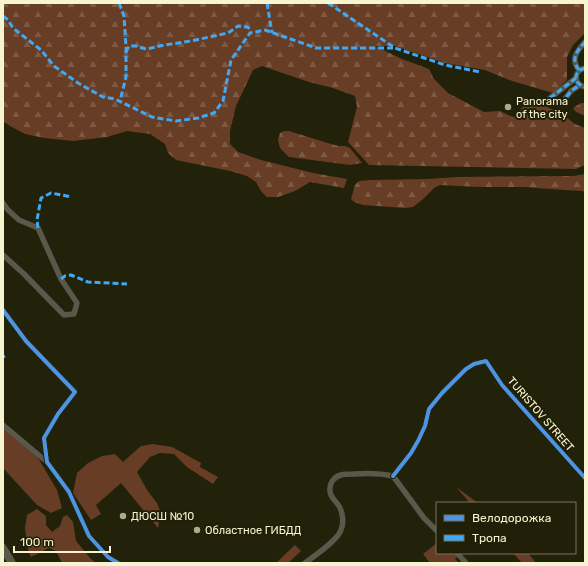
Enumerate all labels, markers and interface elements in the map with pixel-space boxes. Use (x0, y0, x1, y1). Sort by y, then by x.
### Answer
place label: Panorama of the city (516, 95, 568, 121)
marker: Panorama of the city (503, 102, 513, 112)
street label: TURISTOV STREET (505, 375, 577, 455)
legend (436, 502, 576, 554)
place label: ДЮСШ №10 (131, 510, 194, 523)
marker: ДЮСШ №10 (118, 511, 128, 521)
text: Велодорожка (472, 511, 551, 525)
place label: Областное ГИБДД (205, 524, 302, 537)
marker: Областное ГИБДД (192, 525, 202, 535)
scale bar (14, 528, 110, 554)
text: Тропа (472, 531, 507, 545)
text: 100 m (20, 535, 54, 549)

